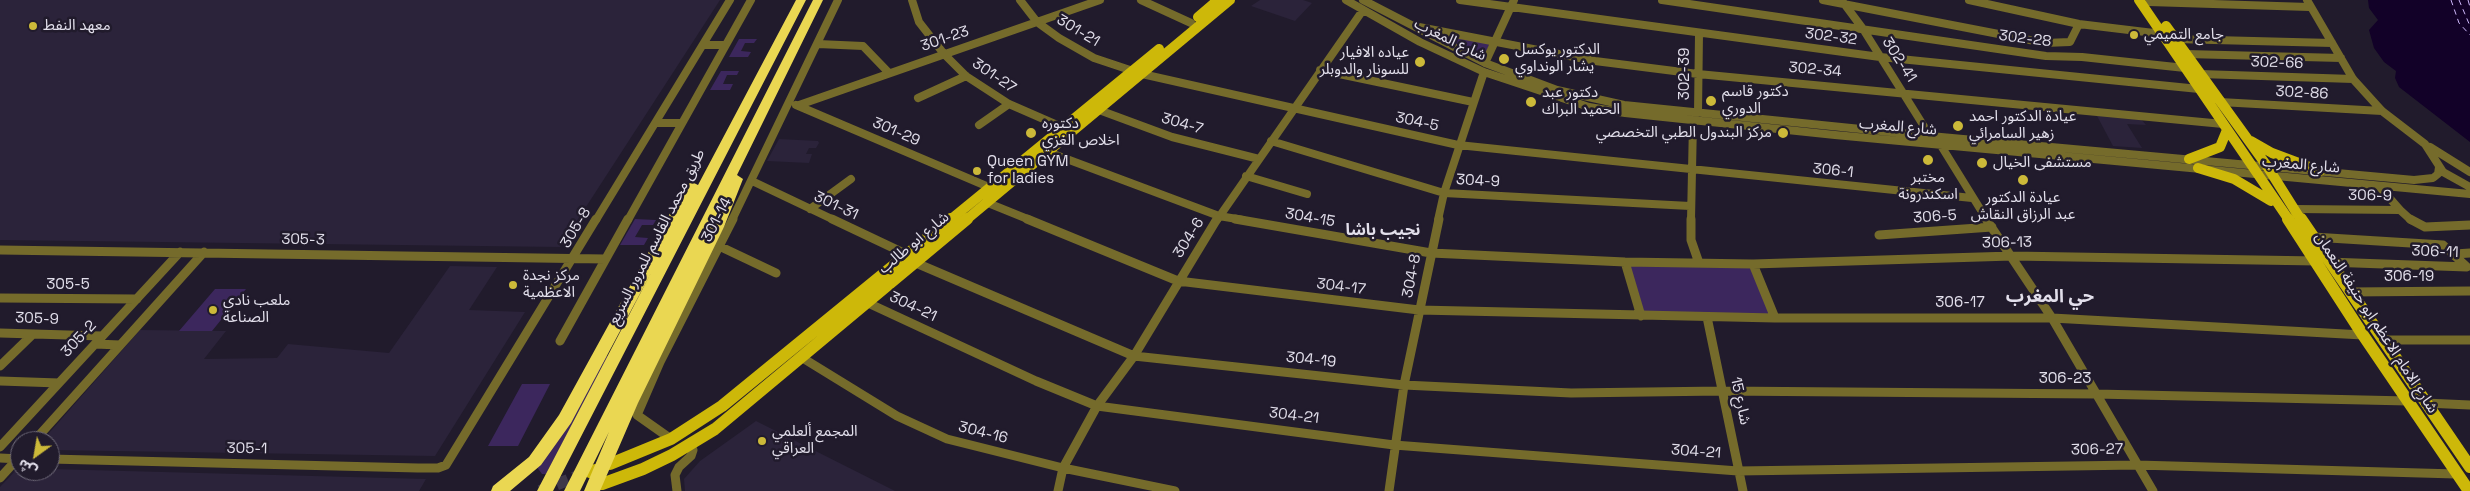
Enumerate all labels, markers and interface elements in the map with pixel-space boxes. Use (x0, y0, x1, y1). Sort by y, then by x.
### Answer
street label: 301-21 (1053, 11, 1103, 51)
street label: شارع المغرب (1411, 15, 1489, 65)
place label: معهد النفط (43, 17, 111, 35)
marker: معهد النفط (27, 20, 39, 32)
street label: 301-23 (919, 22, 971, 56)
street label: 302-32 (1804, 25, 1858, 49)
place label: جامع التميمي (2144, 26, 2224, 44)
street label: 302-28 (1998, 27, 2052, 51)
marker: جامع التميمي (2128, 29, 2140, 41)
street label: 302-41 (1878, 34, 1920, 86)
place label: الدكتور يوكسل يشار الونداوي (1515, 41, 1600, 76)
place label: عياده الافيار للسونار والدوبلر (1320, 44, 1409, 79)
street label: 302-39 (1676, 48, 1694, 100)
marker: الدكتور يوكسل يشار الونداوي (1497, 52, 1511, 66)
street label: 302-66 (2250, 53, 2304, 73)
street label: 301-27 (969, 55, 1019, 97)
marker: عياده الافيار للسونار والدوبلر (1413, 55, 1427, 69)
street label: 302-34 (1788, 59, 1842, 81)
place label: دكتور قاسم الدوري (1722, 83, 1789, 118)
street label: 302-86 (2275, 83, 2329, 103)
place label: دكتور عبد الحميد البراك (1542, 84, 1620, 119)
marker: دكتور قاسم الدوري (1704, 94, 1718, 108)
marker: دكتور عبد الحميد البراك (1524, 95, 1538, 109)
place label: عيادة الدكتور احمد زهير السامرائي (1969, 108, 2076, 143)
street label: 304-7 (1159, 109, 1205, 139)
street label: 304-5 (1394, 109, 1440, 135)
street label: 301-29 (869, 114, 923, 150)
place label: دكتوره اخلاص الغزي (1042, 115, 1119, 150)
street label: شارع المغرب (1858, 115, 1938, 139)
marker: عيادة الدكتور احمد زهير السامرائي (1951, 119, 1965, 133)
place label: مركز البندول الطبي التخصصي (1596, 124, 1772, 142)
marker: دكتوره اخلاص الغزي (1024, 126, 1038, 140)
marker: مركز البندول الطبي التخصصي (1776, 126, 1790, 140)
street label: طريق محمد القاسم للمرور السريع (605, 146, 709, 328)
place label: Queen GYM for ladies (987, 153, 1069, 188)
marker: مختبر اسكندرونة (1921, 153, 1935, 167)
street label: شارع المغرب (2261, 153, 2341, 177)
place label: مستشفى الخيال (1993, 154, 2092, 172)
marker: مستشفى الخيال (1975, 156, 1989, 170)
street label: 306-1 (1812, 160, 1854, 182)
marker: Queen GYM for ladies (971, 165, 983, 177)
place label: مختبر اسكندرونة (1898, 169, 1958, 204)
street label: 304-9 (1456, 171, 1500, 191)
marker: عيادة الدكتور عبد الرزاق النقاش (2016, 173, 2030, 187)
street label: 306-9 (2348, 187, 2392, 205)
street label: 301-31 (811, 188, 861, 224)
place label: عيادة الدكتور عبد الرزاق النقاش (1971, 189, 2075, 224)
street label: 301-14 (698, 195, 736, 245)
street label: 305-8 (557, 205, 595, 251)
street label: 304-15 (1284, 205, 1336, 231)
street label: 306-5 (1913, 206, 1957, 228)
street label: شارع ابو طالب (875, 208, 953, 278)
street label: 304-6 (1170, 215, 1208, 261)
district label: نجيب باشا (1346, 221, 1420, 241)
street label: شارع الامام الاعظم ابو حنيفة النعمان (2311, 229, 2441, 417)
street label: 305-3 (281, 231, 325, 249)
street label: 306-13 (1982, 234, 2032, 252)
street label: 306-11 (2411, 242, 2459, 262)
street label: 304-8 (1399, 253, 1425, 299)
place label: مركز نجدة الاعظمية (523, 267, 580, 302)
street label: 306-19 (2384, 268, 2434, 286)
street label: 304-17 (1315, 275, 1367, 299)
street label: 305-5 (46, 276, 90, 294)
marker: مركز نجدة الاعظمية (507, 279, 519, 291)
district label: حي المغرب (2006, 286, 2094, 308)
street label: 304-21 (886, 288, 940, 326)
place label: ملعب نادي الصناعة (223, 292, 290, 327)
street label: 306-17 (1935, 294, 1985, 312)
marker: ملعب نادي الصناعة (207, 304, 219, 316)
street label: 305-9 (15, 309, 59, 329)
street label: 305-2 (58, 317, 100, 361)
street label: 304-19 (1285, 348, 1337, 372)
street label: 306-23 (2039, 370, 2091, 388)
street label: شارع 15 (1726, 375, 1754, 427)
street label: 304-21 (1268, 404, 1320, 428)
street label: 304-16 (956, 418, 1010, 448)
place label: المجمع ألعلمي العراقي (772, 423, 858, 458)
north arrow (10, 431, 60, 481)
marker: المجمع ألعلمي العراقي (756, 435, 768, 447)
street label: 305-1 (226, 440, 268, 458)
street label: 304-21 (1670, 441, 1722, 463)
street label: 306-27 (2071, 441, 2123, 459)
text: ش (15, 455, 40, 481)

